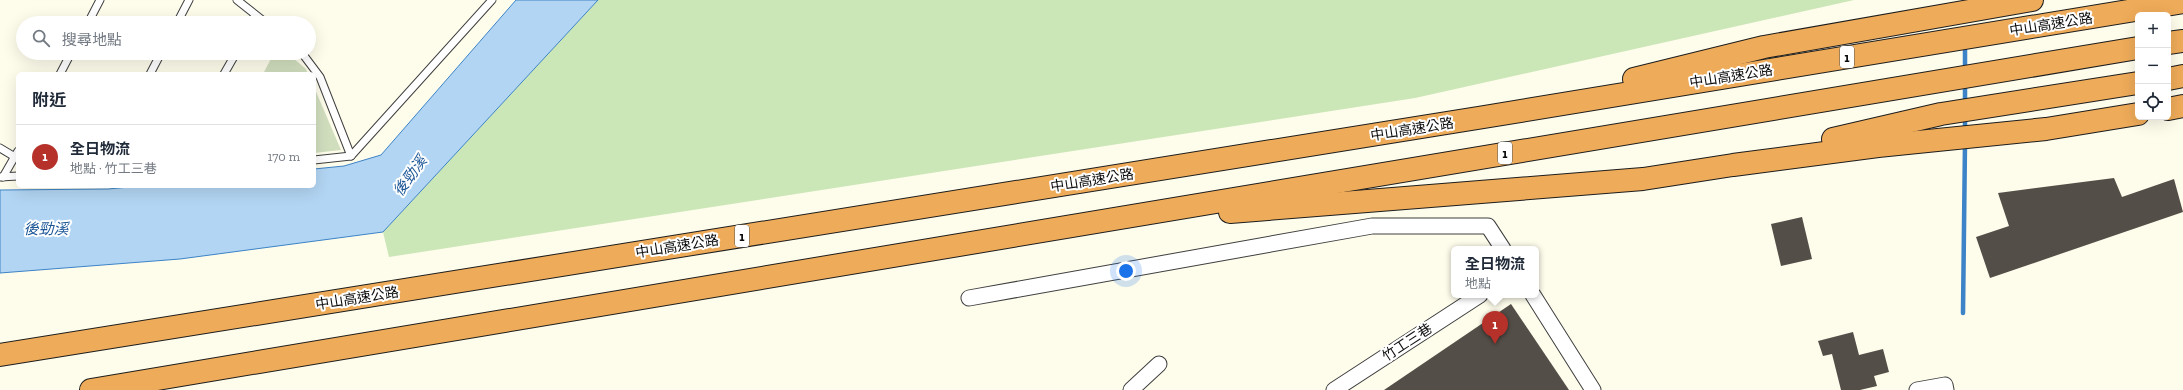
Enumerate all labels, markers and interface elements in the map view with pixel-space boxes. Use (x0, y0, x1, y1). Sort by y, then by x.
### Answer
street label: 中山高速公路 (2008, 10, 2094, 39)
map controls (2135, 12, 2171, 120)
button: + (2135, 12, 2171, 48)
search box (16, 16, 316, 60)
icon: search (30, 27, 52, 49)
text: 搜尋地點 (62, 31, 122, 49)
road number: 1 (1840, 46, 1854, 68)
button: − (2135, 48, 2171, 84)
street label: 中山高速公路 (1688, 62, 1774, 91)
button: locate (2135, 84, 2171, 120)
text: 附近 (32, 90, 66, 110)
street label: 中山高速公路 (1369, 115, 1455, 144)
text: 全日物流 (70, 140, 130, 158)
road number: 1 (1498, 142, 1512, 164)
text: 1 (42, 149, 48, 164)
text: 170 m (267, 149, 300, 164)
water label: 後勁溪 (389, 151, 432, 199)
text: 地點 · 竹工三巷 (70, 161, 157, 176)
street label: 中山高速公路 (1049, 166, 1135, 195)
water label: 後勁溪 (23, 220, 70, 238)
road number: 1 (735, 225, 749, 247)
street label: 中山高速公路 (634, 232, 720, 261)
popup (1451, 246, 1539, 298)
text: 全日物流 (1465, 255, 1525, 273)
your location (1116, 261, 1136, 281)
text: 地點 (1465, 276, 1491, 291)
street label: 中山高速公路 (314, 284, 400, 313)
pin: 1 (1482, 311, 1508, 344)
street label: 竹工三巷 (1379, 320, 1435, 365)

